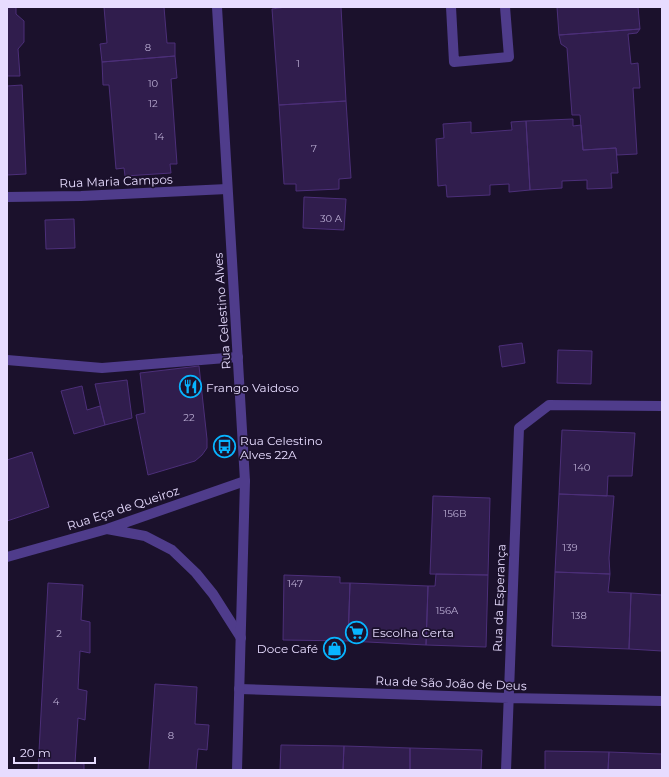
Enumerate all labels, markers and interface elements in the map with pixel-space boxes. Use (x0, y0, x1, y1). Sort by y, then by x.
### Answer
house number: 8 (145, 41, 151, 54)
house number: 1 (296, 57, 300, 70)
house number: 10 (148, 77, 158, 90)
house number: 12 (148, 97, 158, 110)
house number: 14 (154, 130, 164, 143)
house number: 7 (311, 142, 317, 155)
street label: Rua Maria Campos (59, 172, 173, 190)
house number: 30 A (320, 212, 343, 225)
street label: Rua Celestino Alves (210, 252, 234, 370)
restaurant icon: Frango Vaidoso (178, 374, 204, 400)
place label: Frango Vaidoso (206, 380, 299, 395)
house number: 22 (183, 411, 195, 424)
place label: Rua Celestino Alves 22A (240, 433, 323, 462)
bus stop icon: Rua Celestino Alves 22A (212, 434, 238, 460)
house number: 140 (574, 461, 591, 474)
street label: Rua Eça de Queiroz (65, 483, 181, 533)
house number: 156B (444, 507, 466, 520)
house number: 139 (562, 541, 578, 554)
street label: Rua da Esperança (490, 544, 508, 652)
house number: 147 (287, 577, 303, 590)
house number: 156A (436, 604, 459, 617)
house number: 138 (571, 609, 587, 622)
supermarket icon: Escolha Certa (344, 619, 370, 645)
place label: Escolha Certa (372, 625, 454, 640)
house number: 2 (56, 627, 62, 640)
shop icon: Doce Café (321, 635, 347, 661)
place label: Doce Café (257, 641, 318, 656)
street label: Rua de São João de Deus (375, 673, 527, 693)
house number: 4 (53, 695, 60, 708)
house number: 8 (168, 729, 174, 742)
scale bar (14, 739, 95, 765)
text: 20 m (20, 745, 51, 760)

